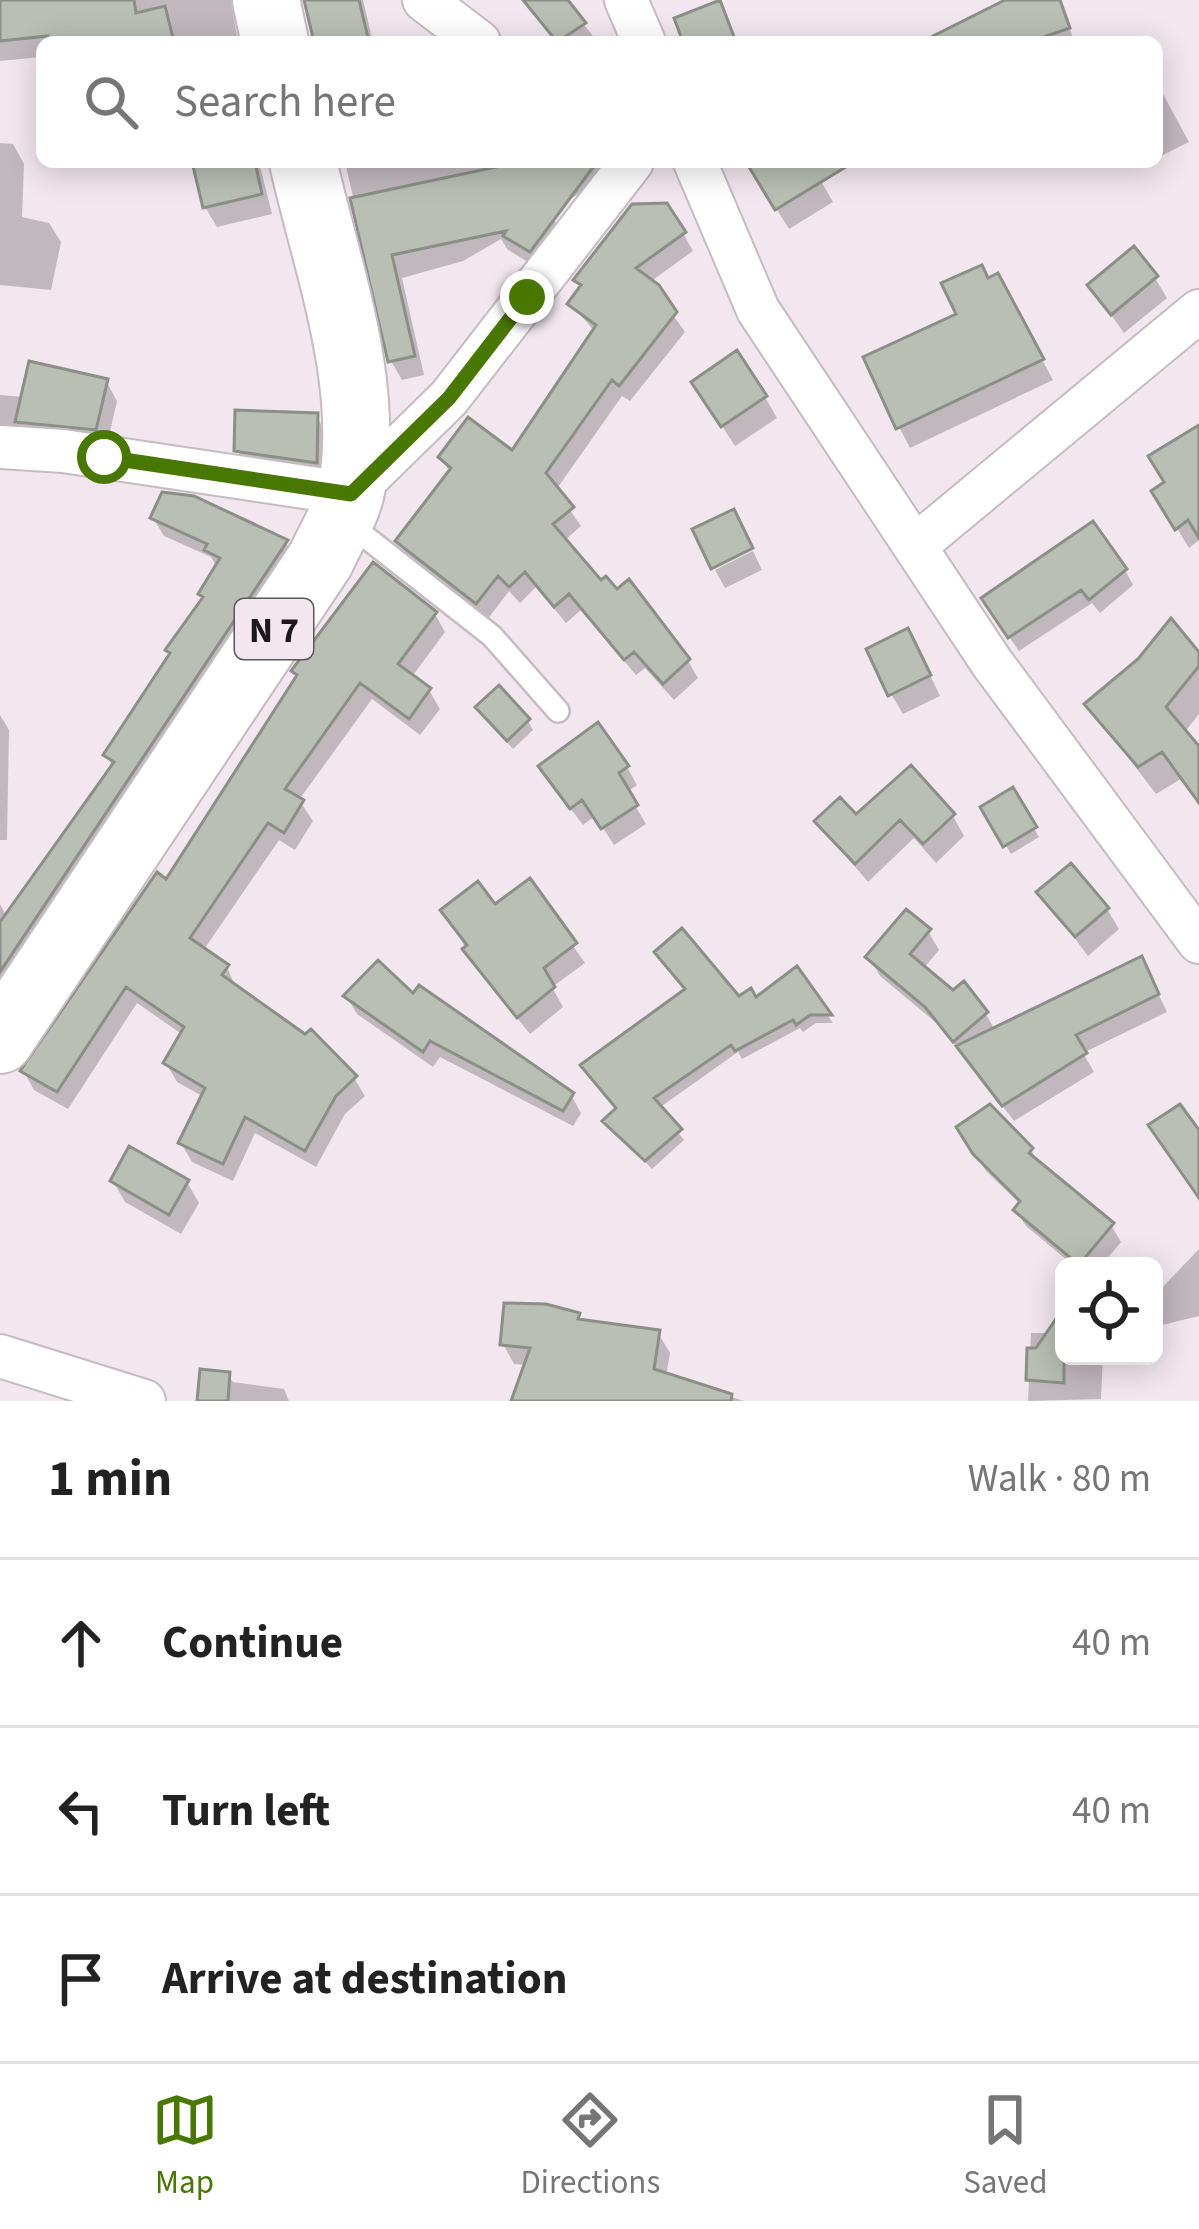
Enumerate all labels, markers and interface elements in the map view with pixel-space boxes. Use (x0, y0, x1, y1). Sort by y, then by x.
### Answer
search box (36, 36, 1163, 168)
icon: search (78, 69, 144, 135)
text: Search here (174, 70, 396, 134)
route end (500, 270, 554, 324)
route start (77, 430, 131, 484)
road number: N 7 (235, 599, 313, 659)
map controls (1055, 1257, 1163, 1365)
button: locate (1055, 1257, 1163, 1365)
text: 1 min (48, 1443, 172, 1515)
text: Walk · 80 m (968, 1451, 1151, 1507)
icon: ahead (48, 1610, 114, 1676)
text: Continue (162, 1611, 343, 1675)
text: 40 m (1072, 1615, 1151, 1671)
icon: left (48, 1778, 114, 1844)
text: Turn left (162, 1779, 330, 1843)
text: 40 m (1072, 1783, 1151, 1839)
icon: arrive (48, 1946, 114, 2012)
text: Arrive at destination (162, 1947, 567, 2011)
tab: Map (152, 2087, 218, 2206)
tab: Directions (521, 2087, 660, 2206)
tab: Saved (963, 2087, 1047, 2206)

